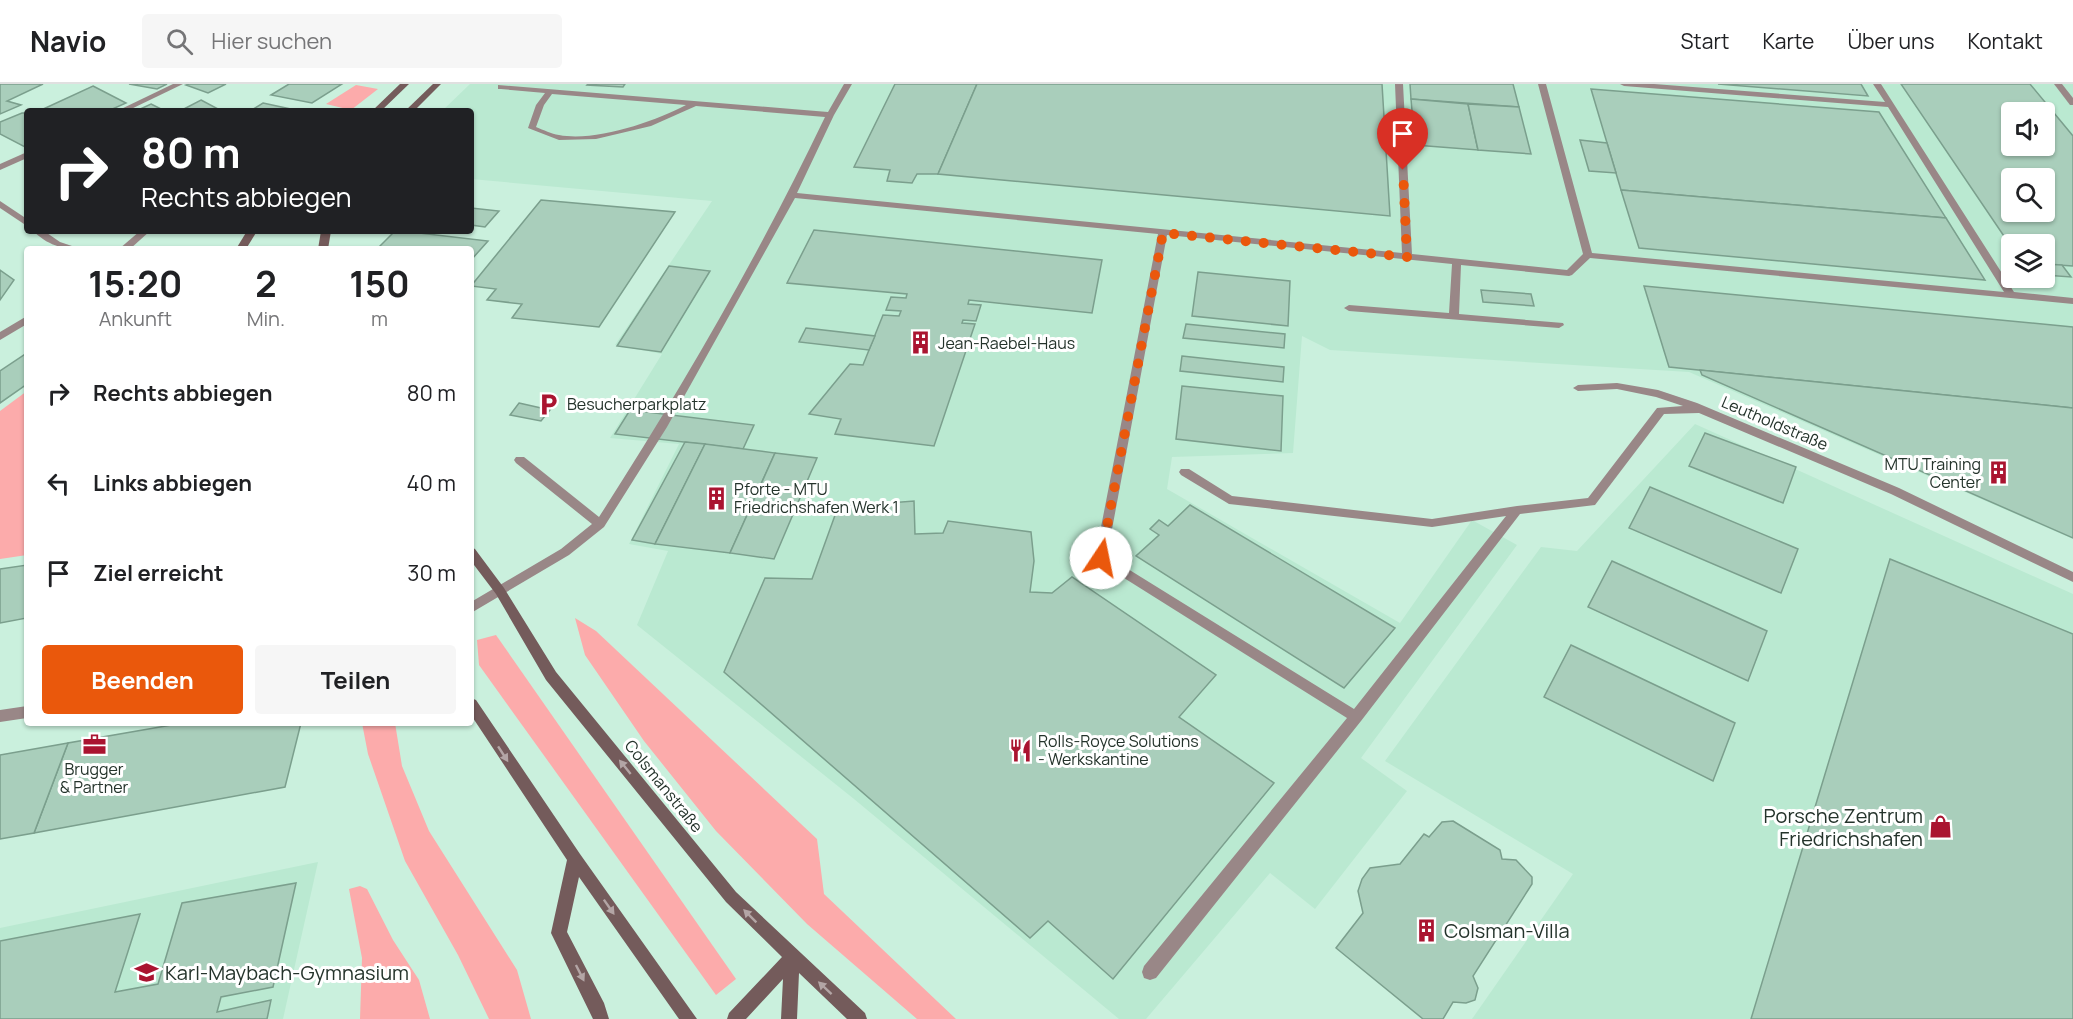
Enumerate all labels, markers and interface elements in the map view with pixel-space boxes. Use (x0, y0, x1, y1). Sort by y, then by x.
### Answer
search box (142, 14, 562, 68)
text: Navio (30, 22, 106, 60)
icon: search (163, 25, 196, 58)
text: Hier suchen (211, 26, 332, 56)
text: Start (1680, 27, 1729, 55)
text: Karte (1762, 27, 1814, 55)
text: Über uns (1847, 27, 1935, 55)
text: Kontakt (1968, 27, 2043, 55)
map controls (2001, 102, 2055, 288)
button: sound (2001, 102, 2055, 156)
pin (1377, 108, 1428, 170)
icon: arrive (1386, 117, 1419, 150)
text: 80 m (141, 123, 241, 181)
icon: right (42, 132, 120, 210)
button: search (2001, 168, 2055, 222)
text: Rechts abbiegen (141, 178, 352, 215)
button: layers (2001, 234, 2055, 288)
text: 15:20 (88, 259, 182, 308)
text: 2 (255, 259, 277, 308)
text: 150 (349, 259, 410, 308)
text: Ankunft (99, 305, 172, 332)
text: Min. (247, 305, 285, 332)
text: m (371, 305, 388, 332)
building icon: Jean-Raebel-Haus (907, 330, 933, 356)
place label: Jean-Raebel-Haus (938, 332, 1075, 354)
icon: right (42, 377, 75, 410)
text: Rechts abbiegen (93, 378, 272, 408)
text: 80 m (407, 378, 456, 408)
parking icon: Besucherparkplatz (536, 391, 562, 417)
street label: Leutholdstraße (1718, 391, 1832, 455)
place label: Besucherparkplatz (567, 393, 707, 415)
place label: MTU Training Center (1885, 453, 1981, 493)
building icon: MTU Training Center (1986, 460, 2012, 486)
icon: left (42, 467, 75, 500)
text: Links abbiegen (93, 468, 252, 498)
text: 40 m (407, 468, 456, 498)
place label: Pforte - MTU Friedrichshafen Werk 1 (734, 478, 899, 518)
building icon: Pforte - MTU Friedrichshafen Werk 1 (703, 485, 729, 511)
position arrow (1069, 526, 1133, 590)
icon: arrive (42, 557, 75, 590)
text: Ziel erreicht (93, 558, 224, 588)
text: 30 m (407, 558, 456, 588)
button: Beenden (42, 645, 243, 714)
button: Teilen (255, 645, 456, 714)
place label: Rolls-Royce Solutions - Werkskantine (1038, 730, 1199, 770)
office icon: Brugger & Partner (81, 731, 107, 757)
street label: Colsmanstraße (620, 735, 708, 837)
restaurant icon: Rolls-Royce Solutions - Werkskantine (1007, 737, 1033, 763)
one-way arrow (497, 745, 509, 761)
place label: Brugger & Partner (60, 758, 128, 798)
one-way arrow (619, 760, 632, 775)
place label: Porsche Zentrum Friedrichshafen (1764, 802, 1923, 852)
shop icon: Porsche Zentrum Friedrichshafen (1928, 814, 1954, 840)
one-way arrow (603, 898, 615, 914)
one-way arrow (744, 910, 758, 924)
place label: Colsman-Villa (1444, 917, 1570, 944)
building icon: Colsman-Villa (1413, 918, 1439, 944)
place label: Karl-Maybach-Gymnasium (165, 959, 409, 986)
school or university icon: Karl-Maybach-Gymnasium (134, 960, 160, 986)
one-way arrow (575, 965, 585, 982)
one-way arrow (818, 981, 833, 995)

